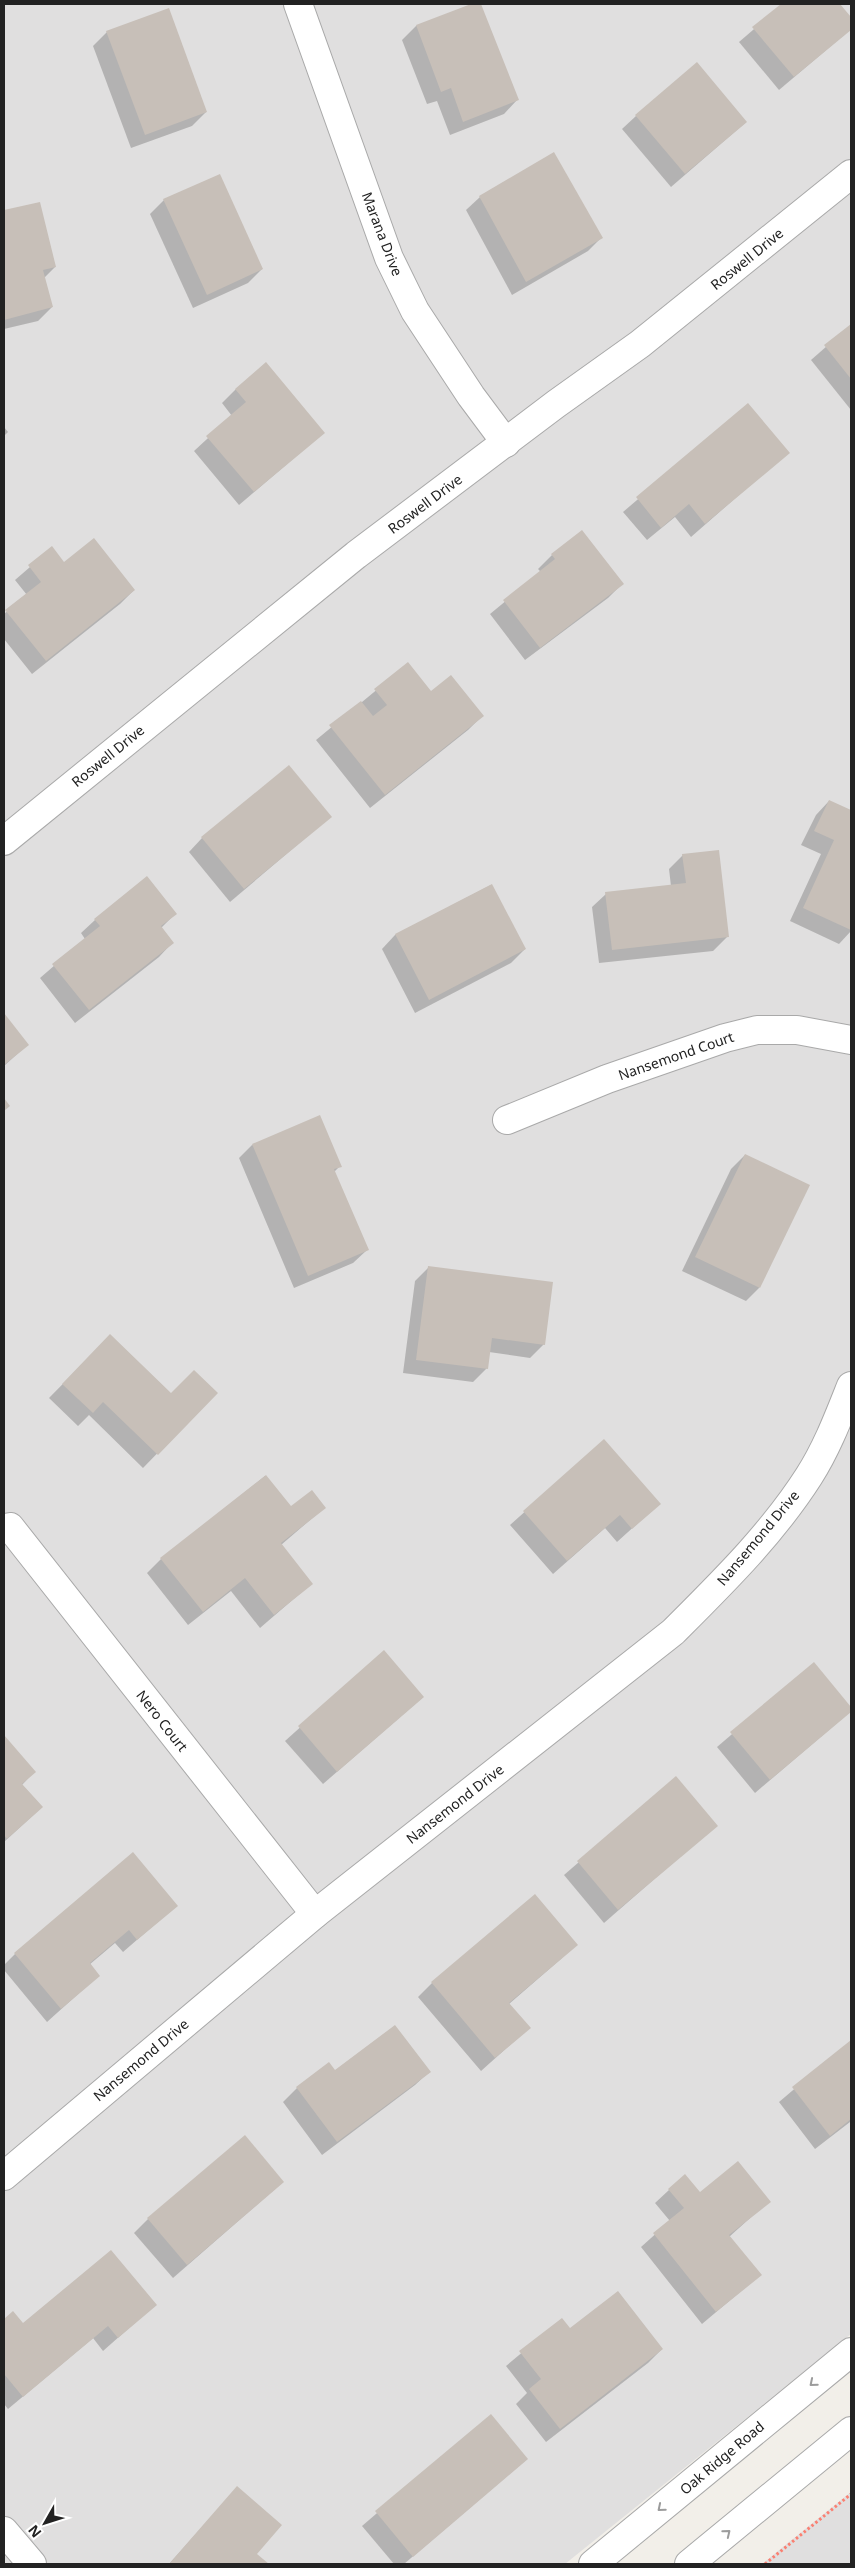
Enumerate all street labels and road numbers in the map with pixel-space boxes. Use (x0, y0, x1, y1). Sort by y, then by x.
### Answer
street label: Marana Drive (358, 189, 407, 279)
street label: Roswell Drive (706, 223, 787, 294)
street label: Roswell Drive (384, 469, 466, 538)
street label: Roswell Drive (67, 720, 148, 791)
street label: Nansemond Court (616, 1027, 736, 1084)
street label: Nansemond Drive (712, 1486, 803, 1589)
street label: Nero Court (132, 1686, 192, 1755)
street label: Nansemond Drive (402, 1759, 507, 1848)
street label: Nansemond Drive (89, 2014, 192, 2105)
street label: Oak Ridge Road (675, 2417, 768, 2499)

